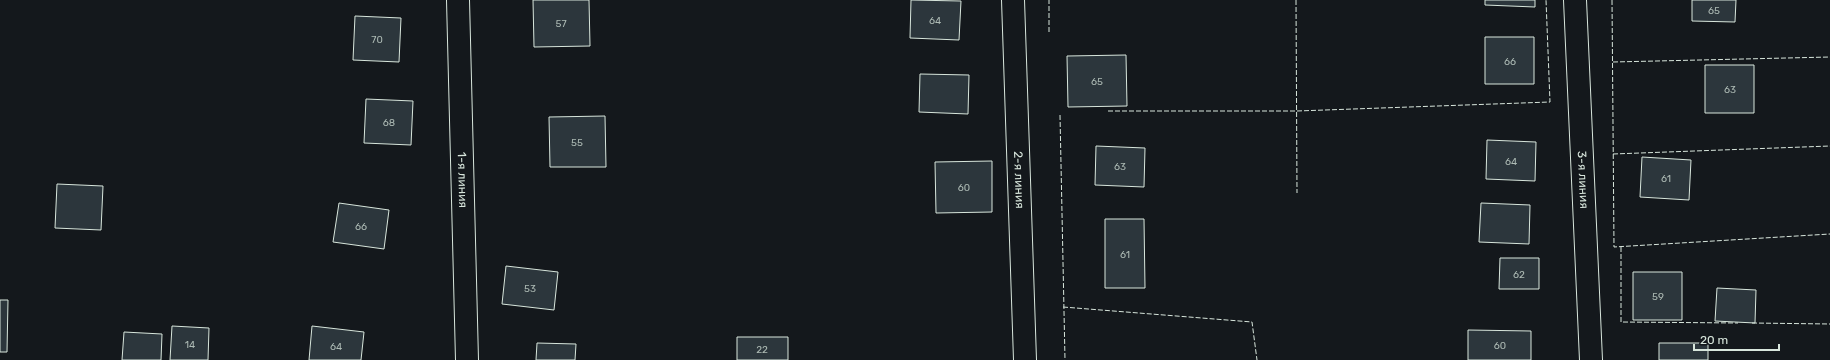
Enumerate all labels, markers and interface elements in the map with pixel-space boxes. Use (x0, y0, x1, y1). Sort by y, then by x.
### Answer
house number: 65 (1708, 5, 1720, 17)
house number: 64 (929, 15, 941, 27)
house number: 57 (555, 18, 567, 30)
house number: 70 (371, 34, 383, 46)
house number: 66 (1504, 56, 1516, 68)
house number: 65 (1091, 76, 1103, 88)
house number: 63 (1724, 84, 1736, 96)
house number: 68 (383, 117, 395, 129)
house number: 55 (571, 137, 583, 149)
street label: 2-я линия (1011, 151, 1027, 209)
street label: 3-я линия (1575, 151, 1591, 209)
street label: 1-я линия (455, 152, 470, 208)
house number: 64 (1505, 156, 1517, 168)
house number: 63 (1114, 161, 1126, 173)
house number: 61 (1661, 173, 1671, 185)
house number: 60 (958, 182, 970, 194)
house number: 66 (355, 221, 367, 233)
house number: 61 (1120, 249, 1130, 261)
house number: 62 (1513, 269, 1525, 281)
house number: 53 (524, 283, 536, 295)
house number: 59 (1652, 291, 1664, 303)
scale bar (1694, 326, 1779, 352)
text: 20 m (1700, 333, 1728, 347)
house number: 14 (185, 339, 195, 351)
house number: 60 (1494, 340, 1506, 352)
house number: 64 (330, 341, 342, 353)
house number: 22 (756, 344, 768, 356)

